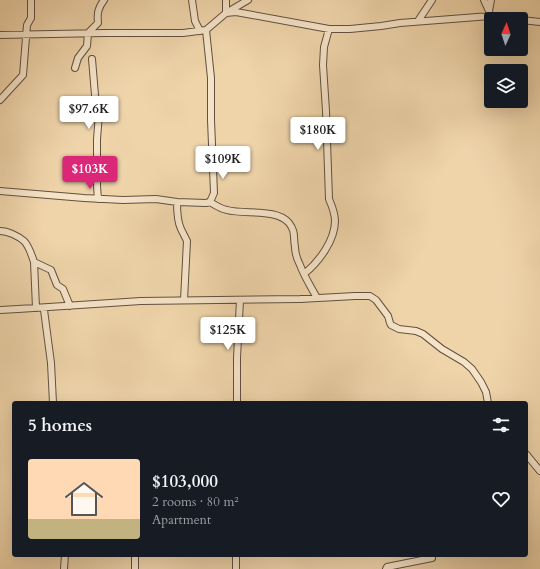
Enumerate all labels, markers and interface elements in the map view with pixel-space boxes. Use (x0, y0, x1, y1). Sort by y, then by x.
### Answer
north arrow (484, 12, 528, 56)
map controls (484, 12, 528, 108)
button: layers (484, 64, 528, 108)
pin: $97.6K (56, 96, 122, 130)
text: $97.6K (69, 100, 109, 118)
pin: $180K (290, 117, 346, 151)
text: $180K (299, 121, 337, 139)
pin: $109K (195, 146, 251, 180)
text: $109K (204, 150, 242, 168)
pin: $103K (62, 156, 118, 190)
text: $103K (71, 160, 109, 178)
pin: $125K (200, 317, 256, 351)
text: $125K (209, 321, 247, 339)
text: 5 homes (28, 414, 92, 437)
icon: filters (490, 414, 512, 436)
text: $103,000 (152, 470, 218, 493)
icon: home (60, 475, 108, 523)
icon: heart (490, 488, 512, 510)
text: 2 rooms · 80 m² (152, 493, 239, 511)
text: Apartment (152, 511, 211, 529)

